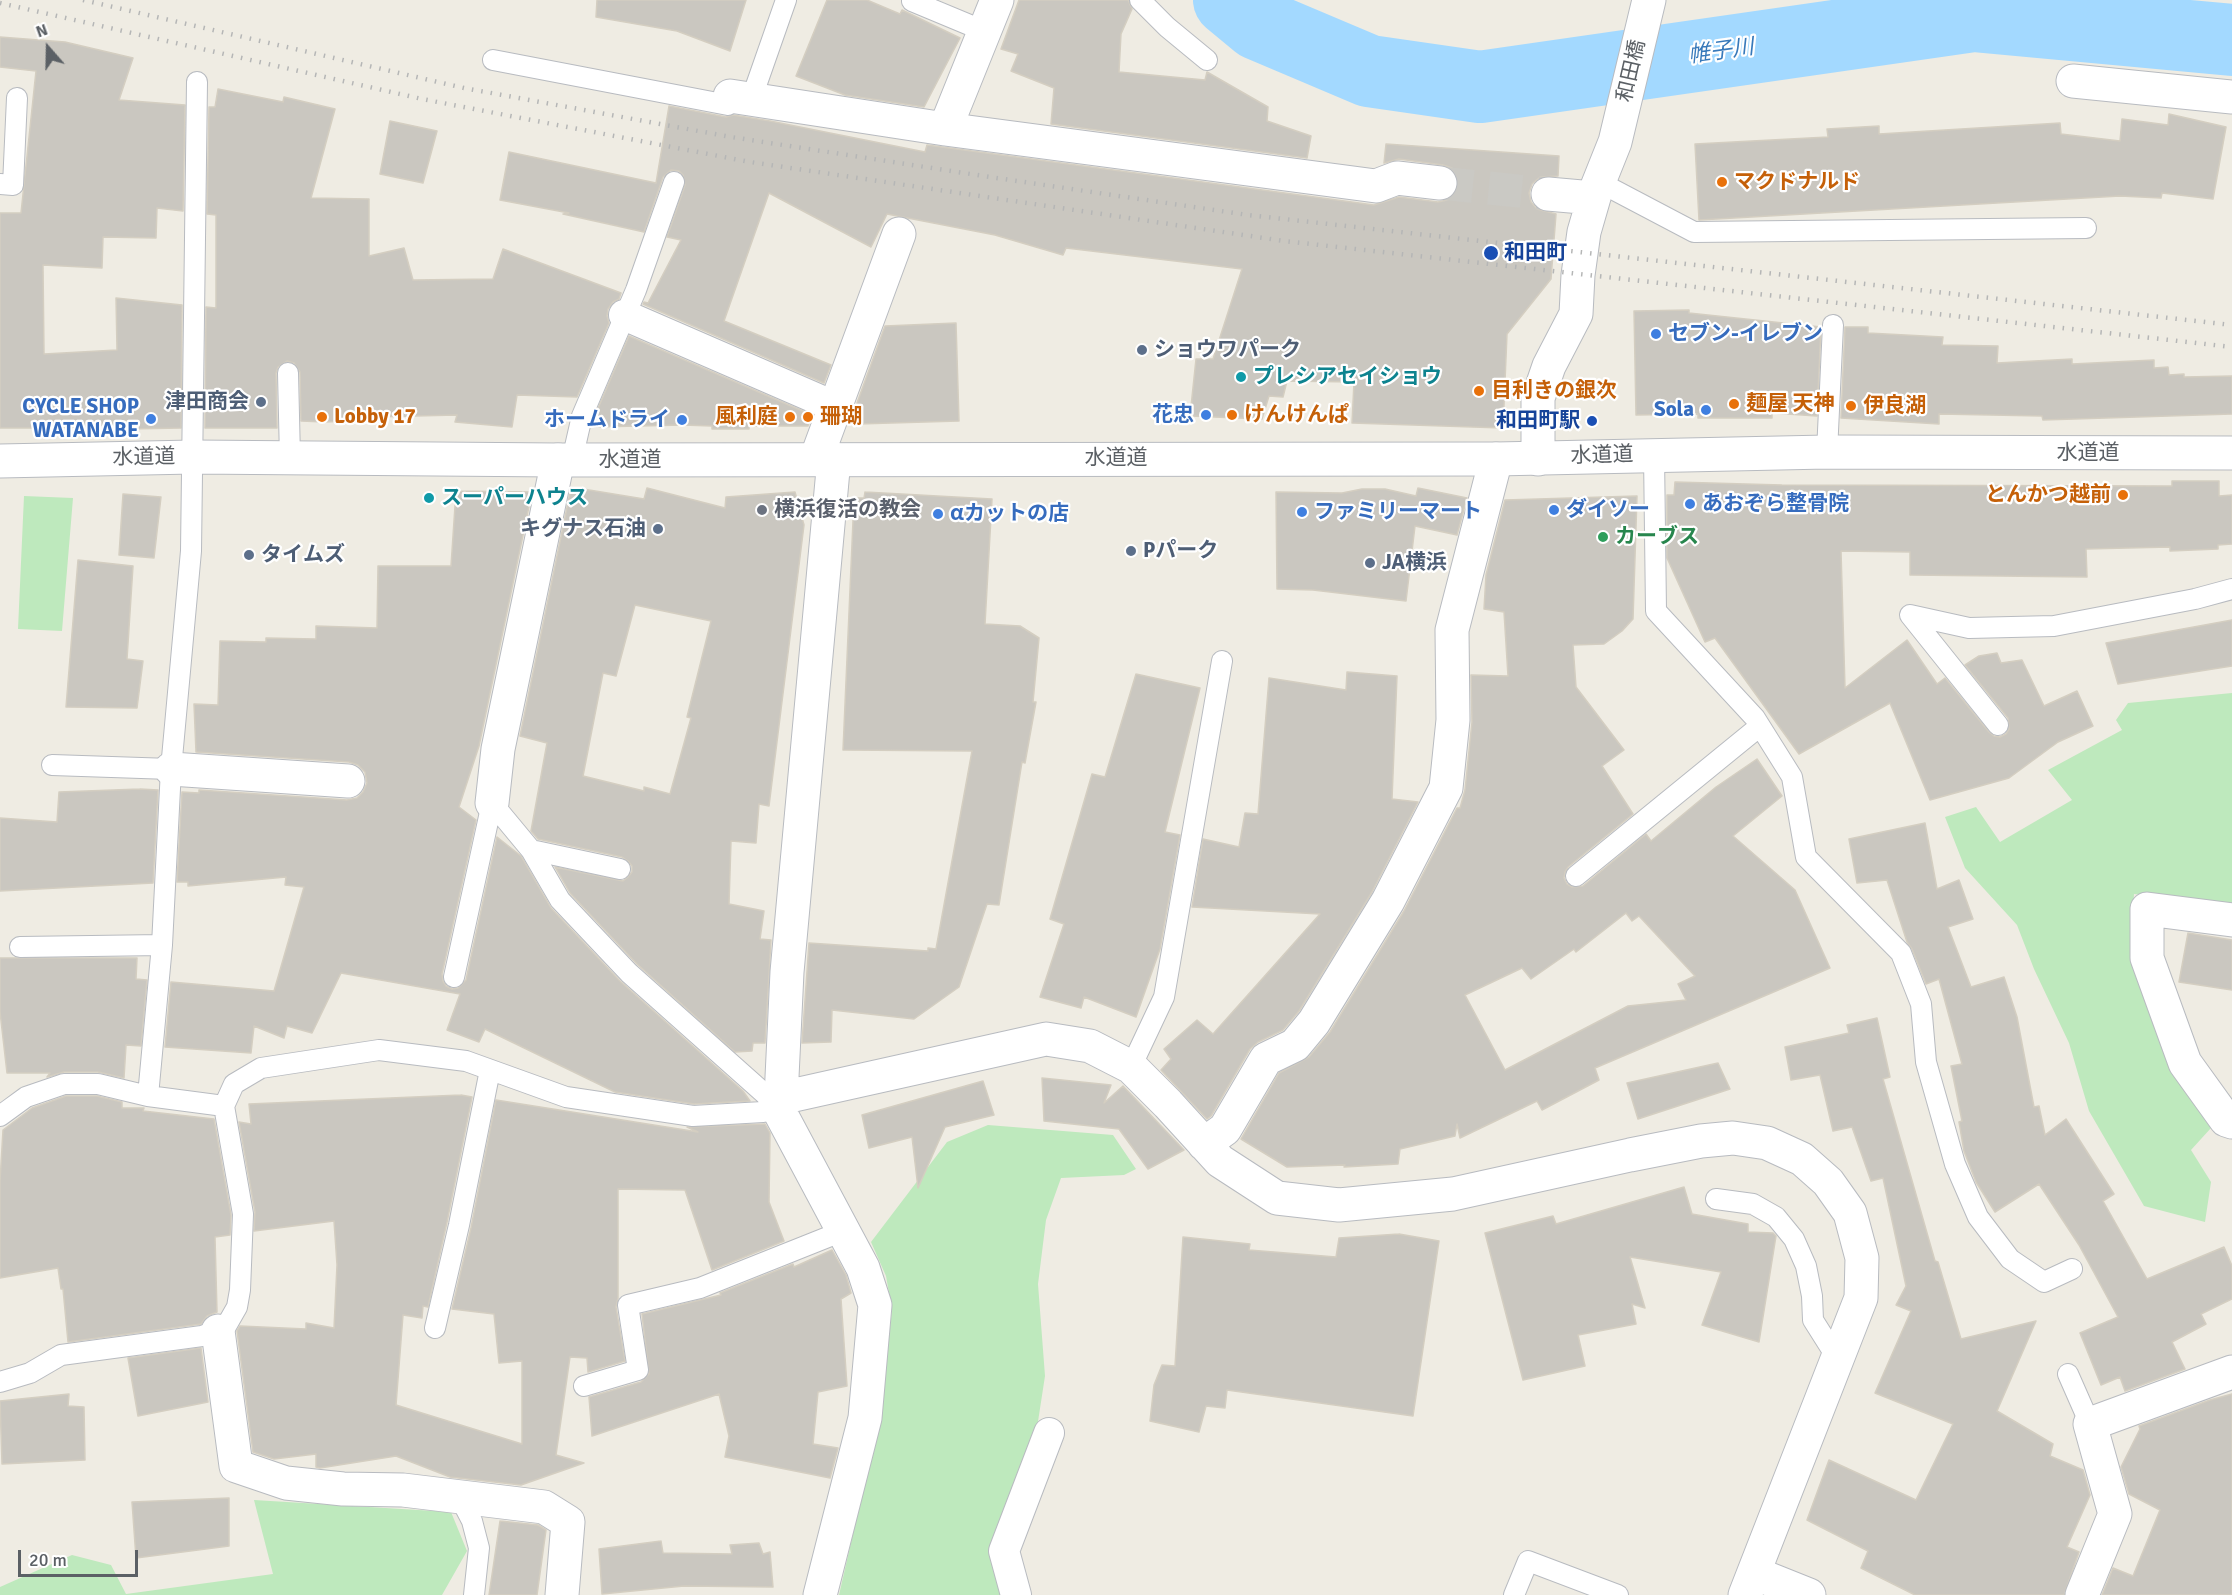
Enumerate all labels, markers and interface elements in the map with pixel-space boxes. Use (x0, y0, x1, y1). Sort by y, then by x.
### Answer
north arrow (18, 18, 78, 78)
text: N (33, 20, 50, 42)
water label: 帷子川 (1686, 34, 1756, 70)
street label: 和田橋 (1613, 37, 1651, 105)
place label: マクドナルド (1734, 169, 1860, 195)
marker: マクドナルド (1715, 175, 1729, 189)
place label: 和田町 (1504, 240, 1567, 266)
marker: 和田町 (1482, 244, 1500, 262)
place label: セブン-イレブン (1668, 321, 1823, 347)
marker: セブン-イレブン (1649, 327, 1663, 341)
place label: ショウワパーク (1154, 337, 1301, 363)
marker: ショウワパーク (1135, 343, 1149, 357)
place label: プレシアセイショウ (1253, 364, 1442, 390)
marker: プレシアセイショウ (1234, 370, 1248, 384)
place label: 目利きの銀次 (1491, 378, 1617, 404)
marker: 目利きの銀次 (1472, 384, 1486, 398)
place label: 津田商会 (165, 389, 249, 415)
place label: 麺屋 天神 (1746, 391, 1835, 417)
place label: 伊良湖 (1863, 393, 1926, 419)
place label: CYCLE SHOP WATANABE (22, 394, 139, 444)
marker: 津田商会 (254, 395, 268, 409)
place label: Sola (1654, 397, 1694, 423)
marker: 麺屋 天神 (1727, 397, 1741, 411)
marker: 伊良湖 (1844, 399, 1858, 413)
place label: 花忠 (1152, 402, 1194, 428)
place label: けんけんぱ (1244, 402, 1349, 428)
marker: Sola (1699, 403, 1713, 417)
place label: Lobby 17 (334, 404, 416, 430)
place label: 風利庭 (715, 404, 778, 430)
place label: 珊瑚 (820, 404, 862, 430)
place label: ホームドライ (544, 407, 670, 433)
marker: 花忠 (1199, 408, 1213, 422)
marker: けんけんぱ (1225, 408, 1239, 422)
place label: 和田町駅 (1496, 408, 1580, 434)
marker: Lobby 17 (315, 410, 329, 424)
marker: 風利庭 (783, 410, 797, 424)
marker: 珊瑚 (801, 410, 815, 424)
marker: CYCLE SHOP WATANABE (144, 412, 158, 426)
marker: ホームドライ (675, 413, 689, 427)
marker: 和田町駅 (1585, 414, 1599, 428)
street label: 水道道 (2057, 440, 2119, 466)
street label: 水道道 (1570, 442, 1634, 470)
street label: 水道道 (112, 445, 176, 471)
street label: 水道道 (1085, 445, 1147, 471)
street label: 水道道 (599, 447, 661, 473)
place label: とんかつ越前 (1985, 482, 2111, 508)
place label: スーパーハウス (441, 485, 588, 511)
marker: とんかつ越前 (2116, 488, 2130, 502)
marker: スーパーハウス (422, 491, 436, 505)
place label: あおぞら整骨院 (1702, 491, 1849, 517)
place label: 横浜復活の教会 (774, 497, 921, 523)
place label: ダイソー (1566, 497, 1650, 523)
marker: あおぞら整骨院 (1683, 497, 1697, 511)
place label: ファミリーマート (1314, 499, 1482, 525)
place label: αカットの店 (950, 501, 1069, 527)
marker: 横浜復活の教会 (755, 503, 769, 517)
marker: ダイソー (1547, 503, 1561, 517)
marker: ファミリーマート (1295, 505, 1309, 519)
marker: αカットの店 (931, 507, 945, 521)
place label: キグナス石油 (520, 516, 646, 542)
marker: キグナス石油 (651, 522, 665, 536)
place label: カーブス (1615, 524, 1699, 550)
marker: カーブス (1596, 530, 1610, 544)
place label: Pパーク (1143, 538, 1218, 564)
place label: タイムズ (261, 542, 345, 568)
marker: Pパーク (1124, 544, 1138, 558)
marker: タイムズ (242, 548, 256, 562)
place label: JA横浜 (1382, 550, 1447, 576)
marker: JA横浜 (1363, 556, 1377, 570)
scale bar (21, 1538, 141, 1576)
text: 20 m (29, 1549, 67, 1571)

